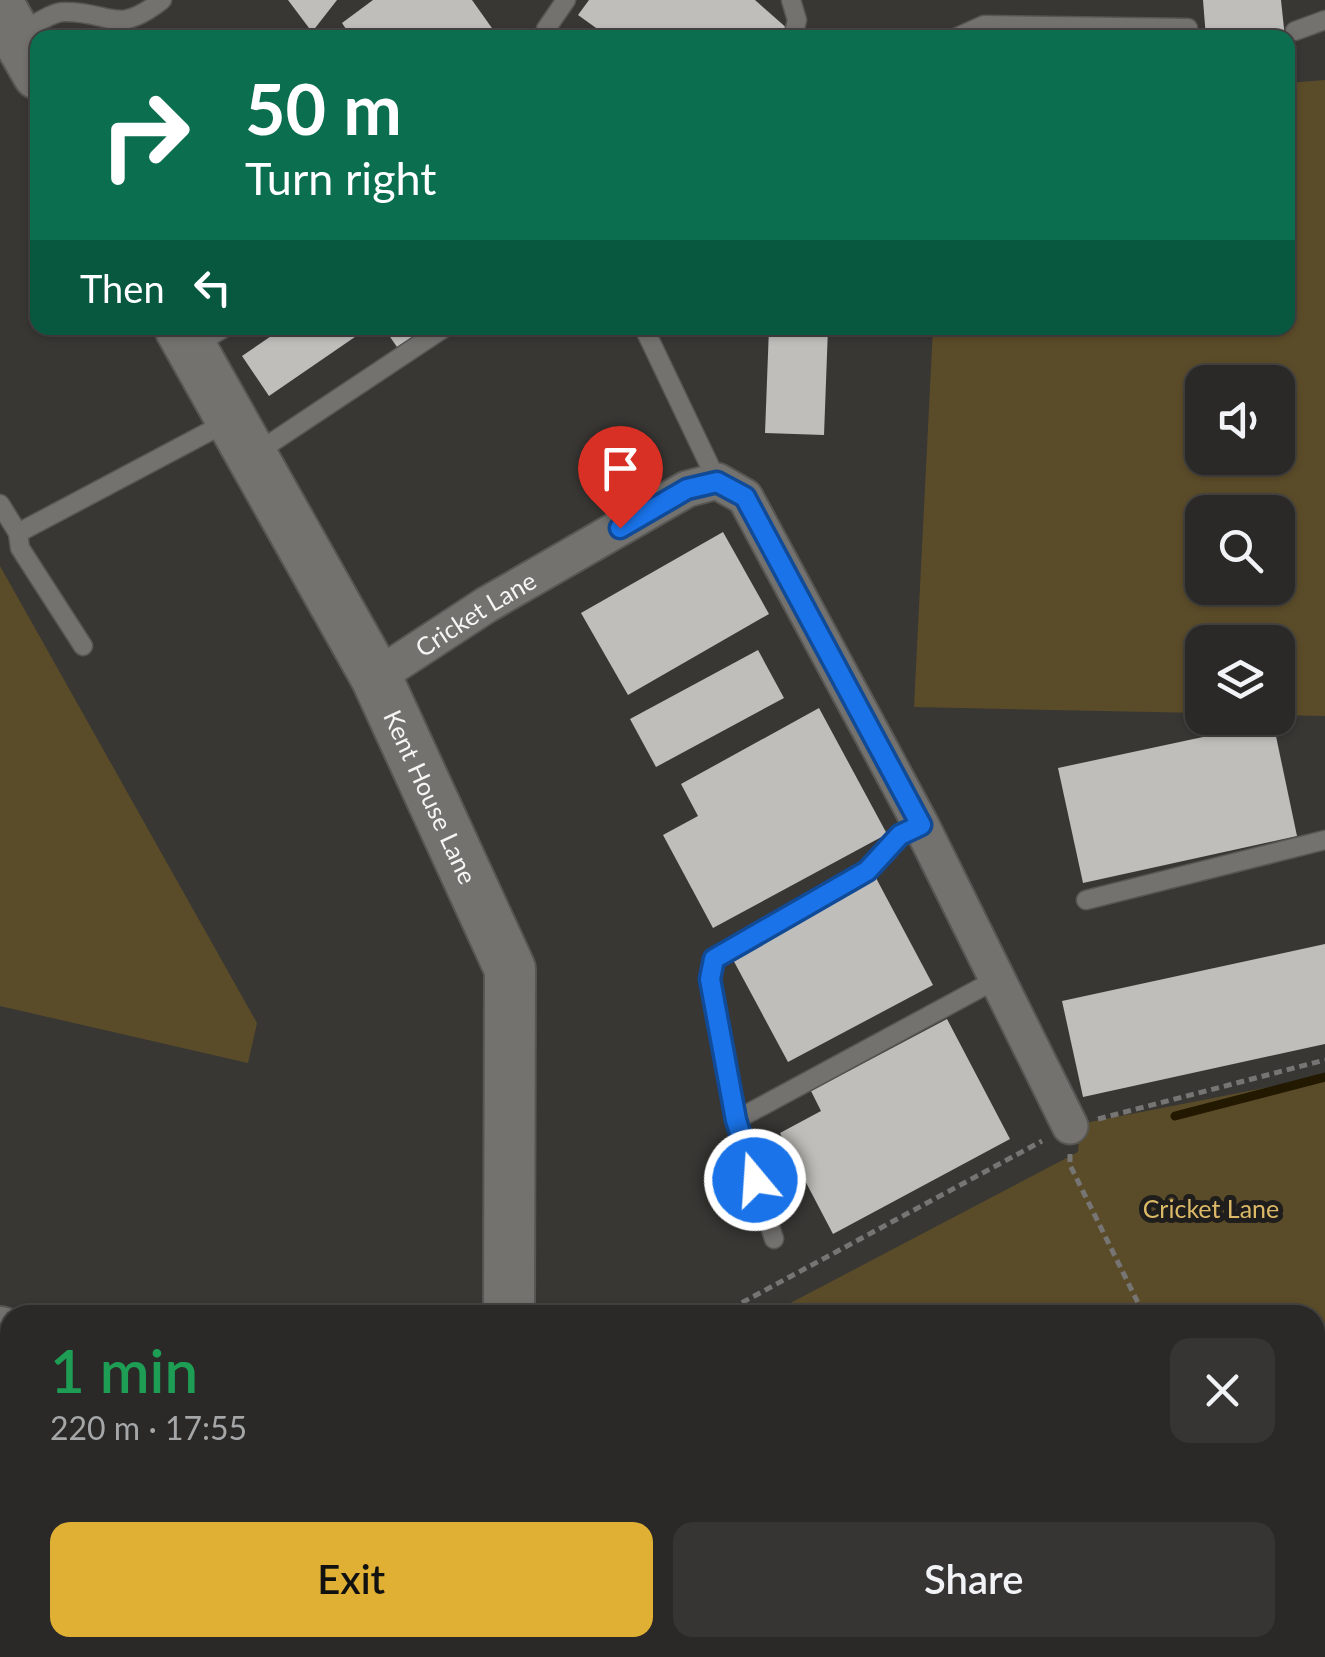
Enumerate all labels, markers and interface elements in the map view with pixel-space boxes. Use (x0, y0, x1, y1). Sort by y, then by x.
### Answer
text: 50 m (245, 66, 402, 150)
icon: right (80, 70, 210, 200)
text: Turn right (245, 151, 436, 205)
icon: left (185, 260, 240, 315)
text: Then (80, 265, 165, 311)
map controls (1185, 365, 1295, 735)
button: sound (1185, 365, 1295, 475)
pin (578, 426, 663, 529)
icon: arrive (593, 441, 648, 496)
button: search (1185, 495, 1295, 605)
street label: Cricket Lane (409, 565, 541, 662)
button: layers (1185, 625, 1295, 735)
street label: Kent House Lane (378, 705, 484, 888)
position arrow (703, 1128, 807, 1232)
park label: Cricket Lane (1143, 1193, 1279, 1223)
text: 1 min (50, 1334, 198, 1406)
button: close (1170, 1338, 1275, 1443)
text: 220 m · 17:55 (50, 1408, 247, 1447)
button: Exit (50, 1522, 653, 1637)
button: Share (673, 1522, 1275, 1637)

